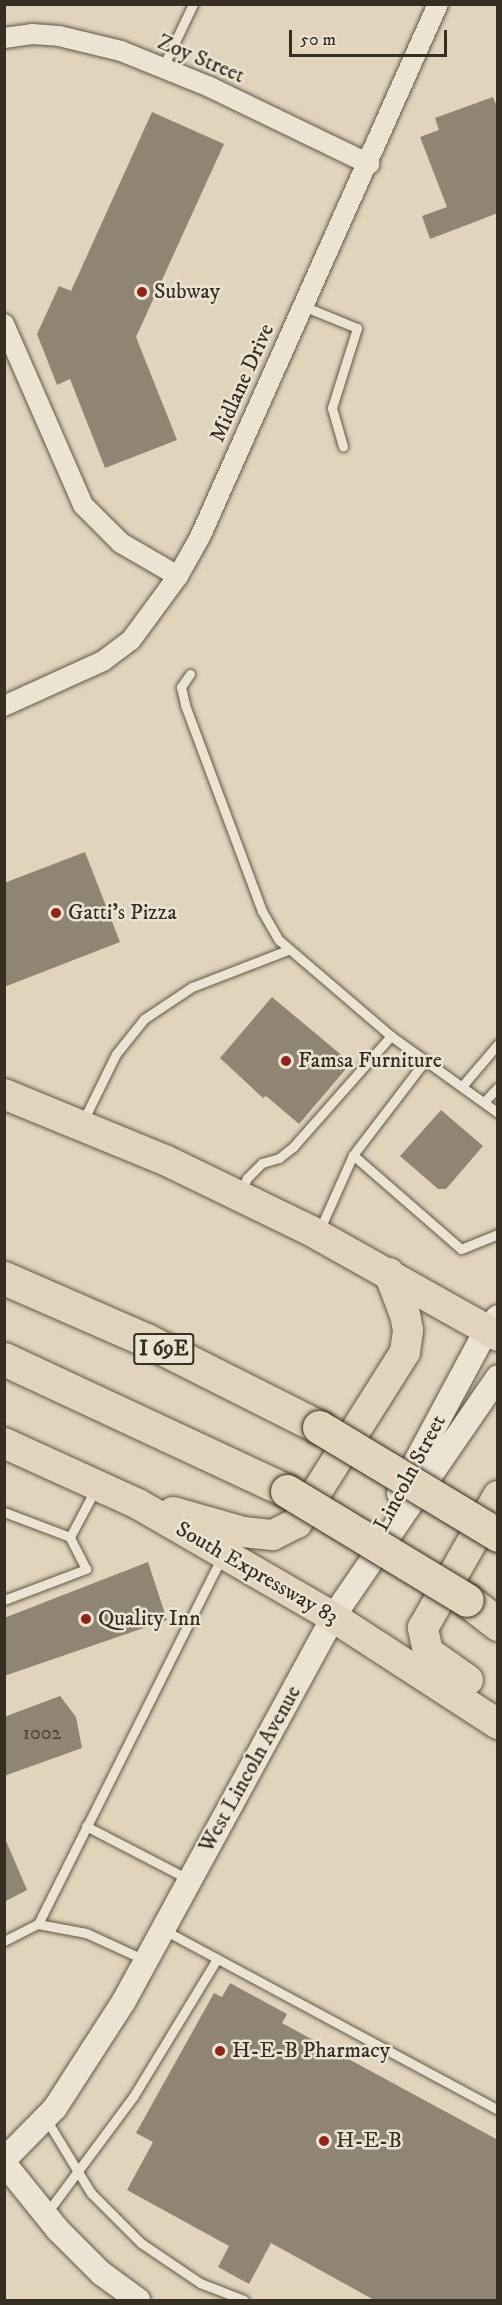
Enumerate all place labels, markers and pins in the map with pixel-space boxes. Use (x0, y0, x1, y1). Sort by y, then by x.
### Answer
place label: Subway (154, 279, 220, 305)
marker: Subway (135, 285, 149, 299)
place label: Gatti's Pizza (68, 900, 177, 926)
marker: Gatti's Pizza (49, 906, 63, 920)
place label: Famsa Furniture (298, 1048, 442, 1074)
marker: Famsa Furniture (279, 1054, 293, 1068)
place label: Quality Inn (98, 1606, 201, 1632)
marker: Quality Inn (79, 1612, 93, 1626)
place label: H-E-B Pharmacy (232, 2038, 390, 2064)
marker: H-E-B Pharmacy (213, 2044, 227, 2058)
place label: H-E-B (336, 2128, 402, 2154)
marker: H-E-B (317, 2134, 331, 2148)

